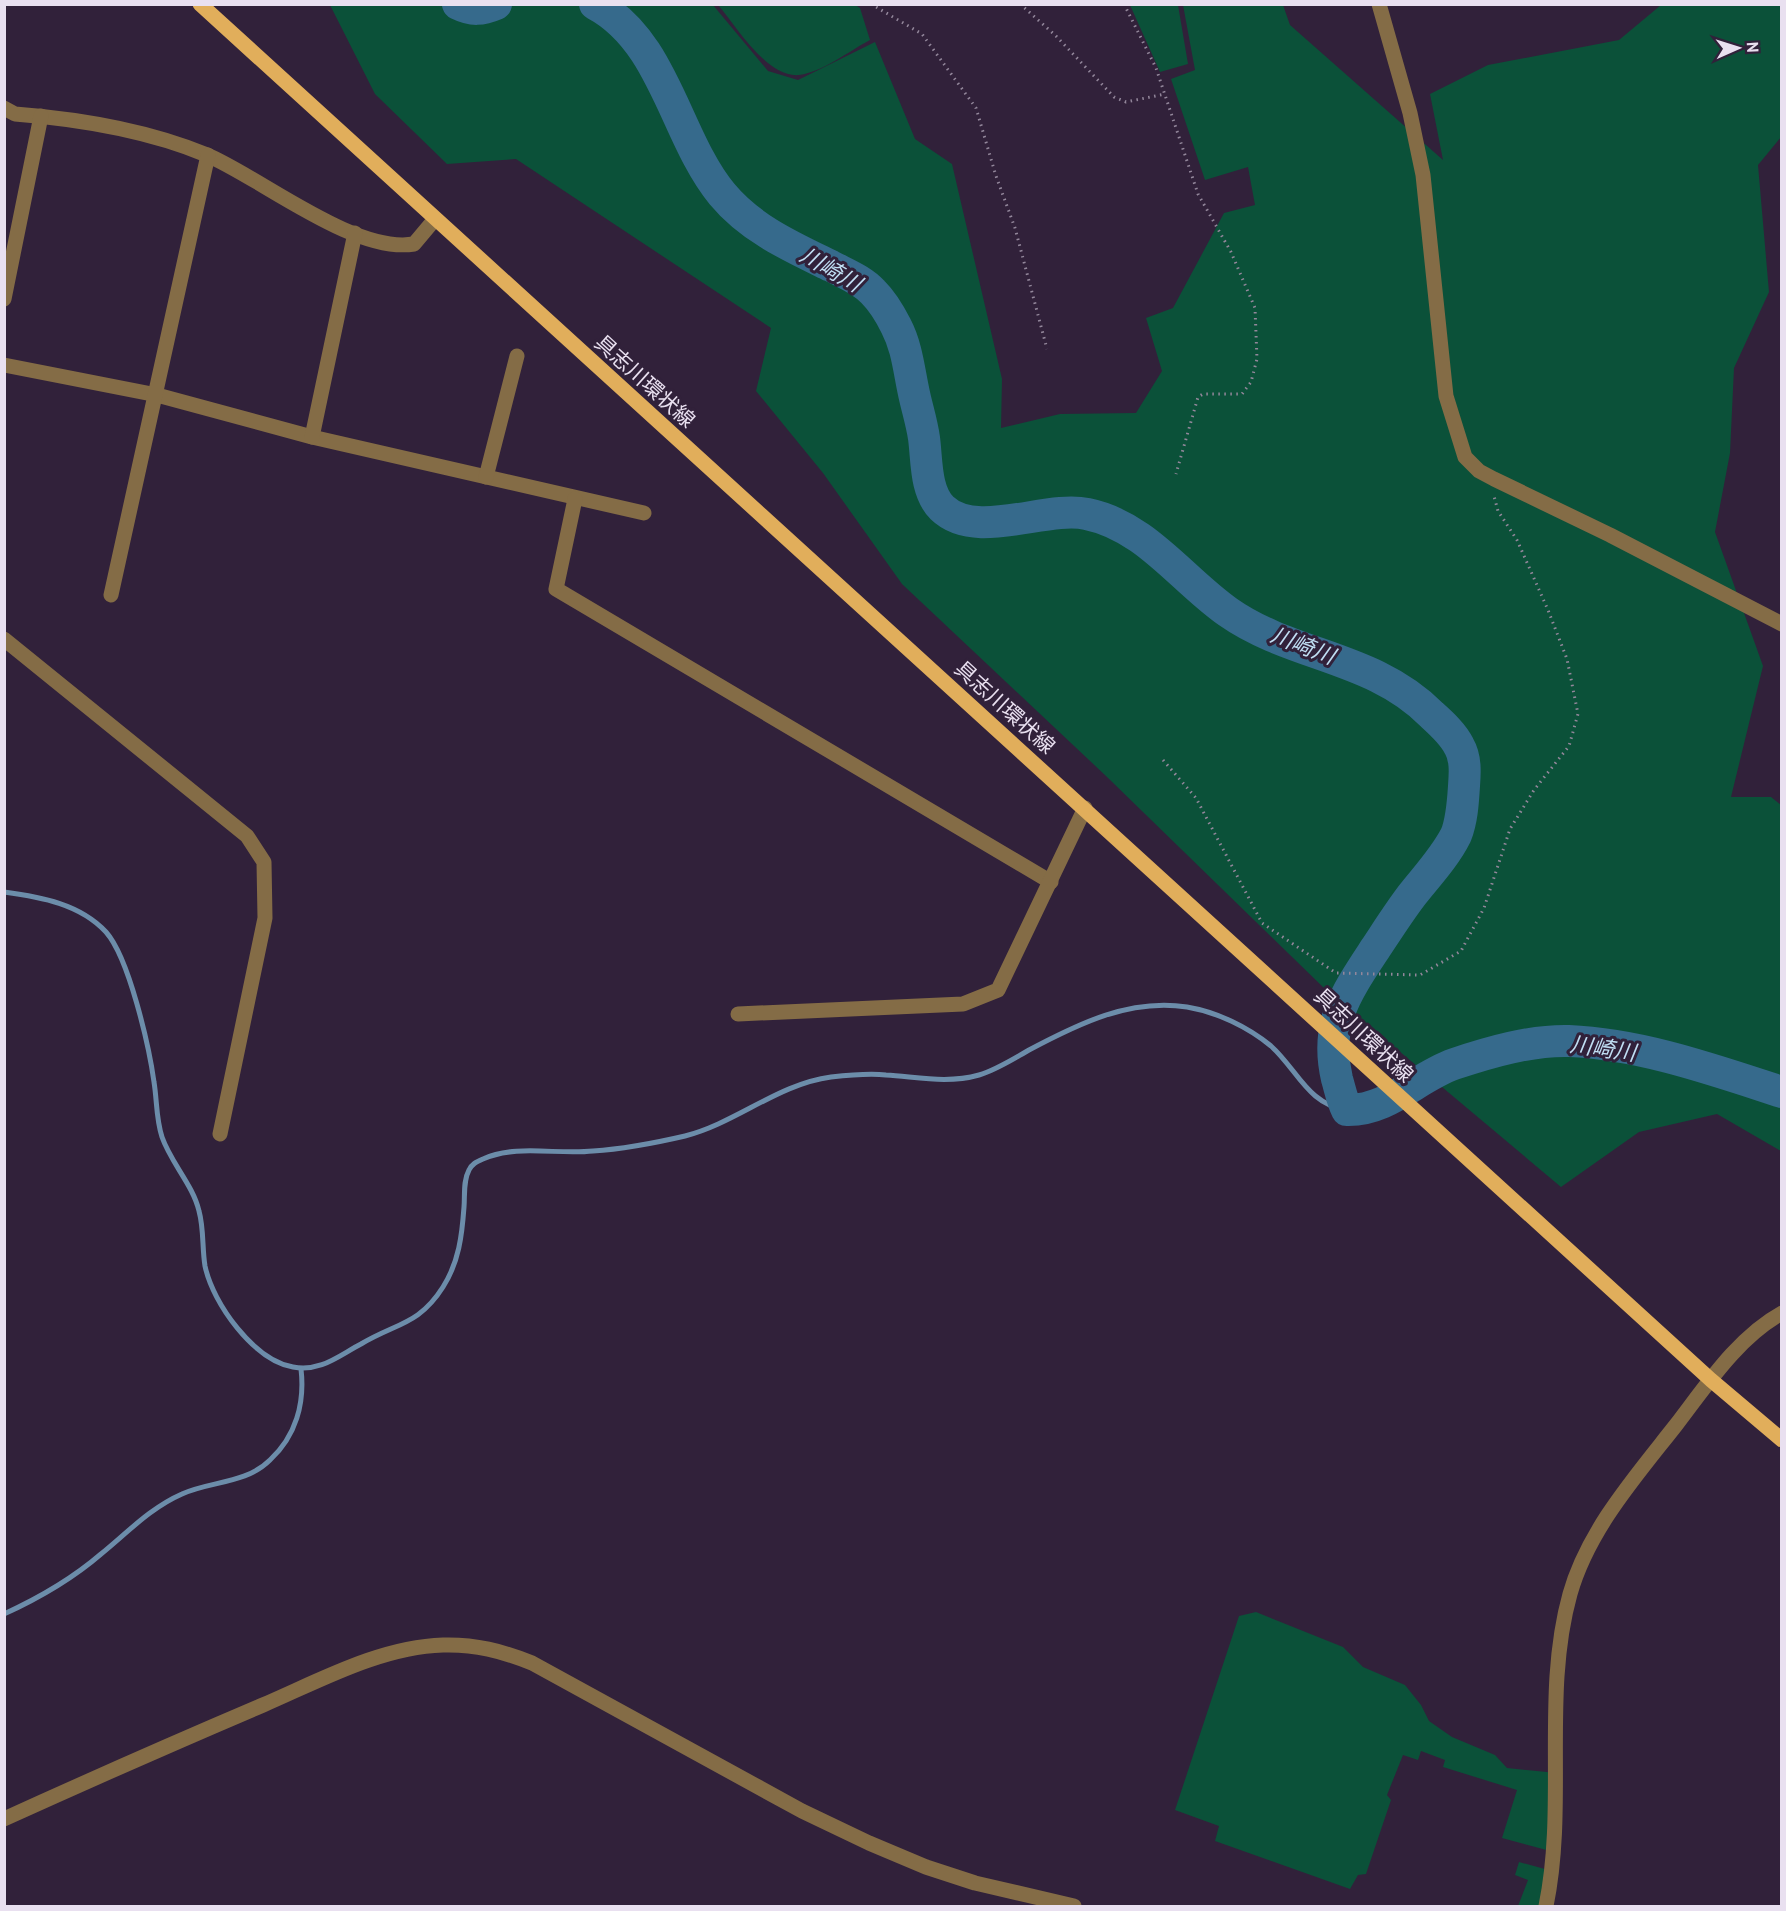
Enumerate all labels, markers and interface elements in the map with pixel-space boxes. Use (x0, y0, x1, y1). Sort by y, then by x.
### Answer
north arrow (1708, 18, 1768, 78)
text: N (1743, 41, 1763, 53)
water label: 川崎川 (795, 240, 868, 299)
street label: 具志川環状線 (589, 329, 701, 433)
water label: 川崎川 (1267, 620, 1341, 671)
street label: 具志川環状線 (949, 655, 1061, 759)
street label: 具志川環状線 (1309, 982, 1419, 1088)
water label: 川崎川 (1568, 1030, 1640, 1067)

